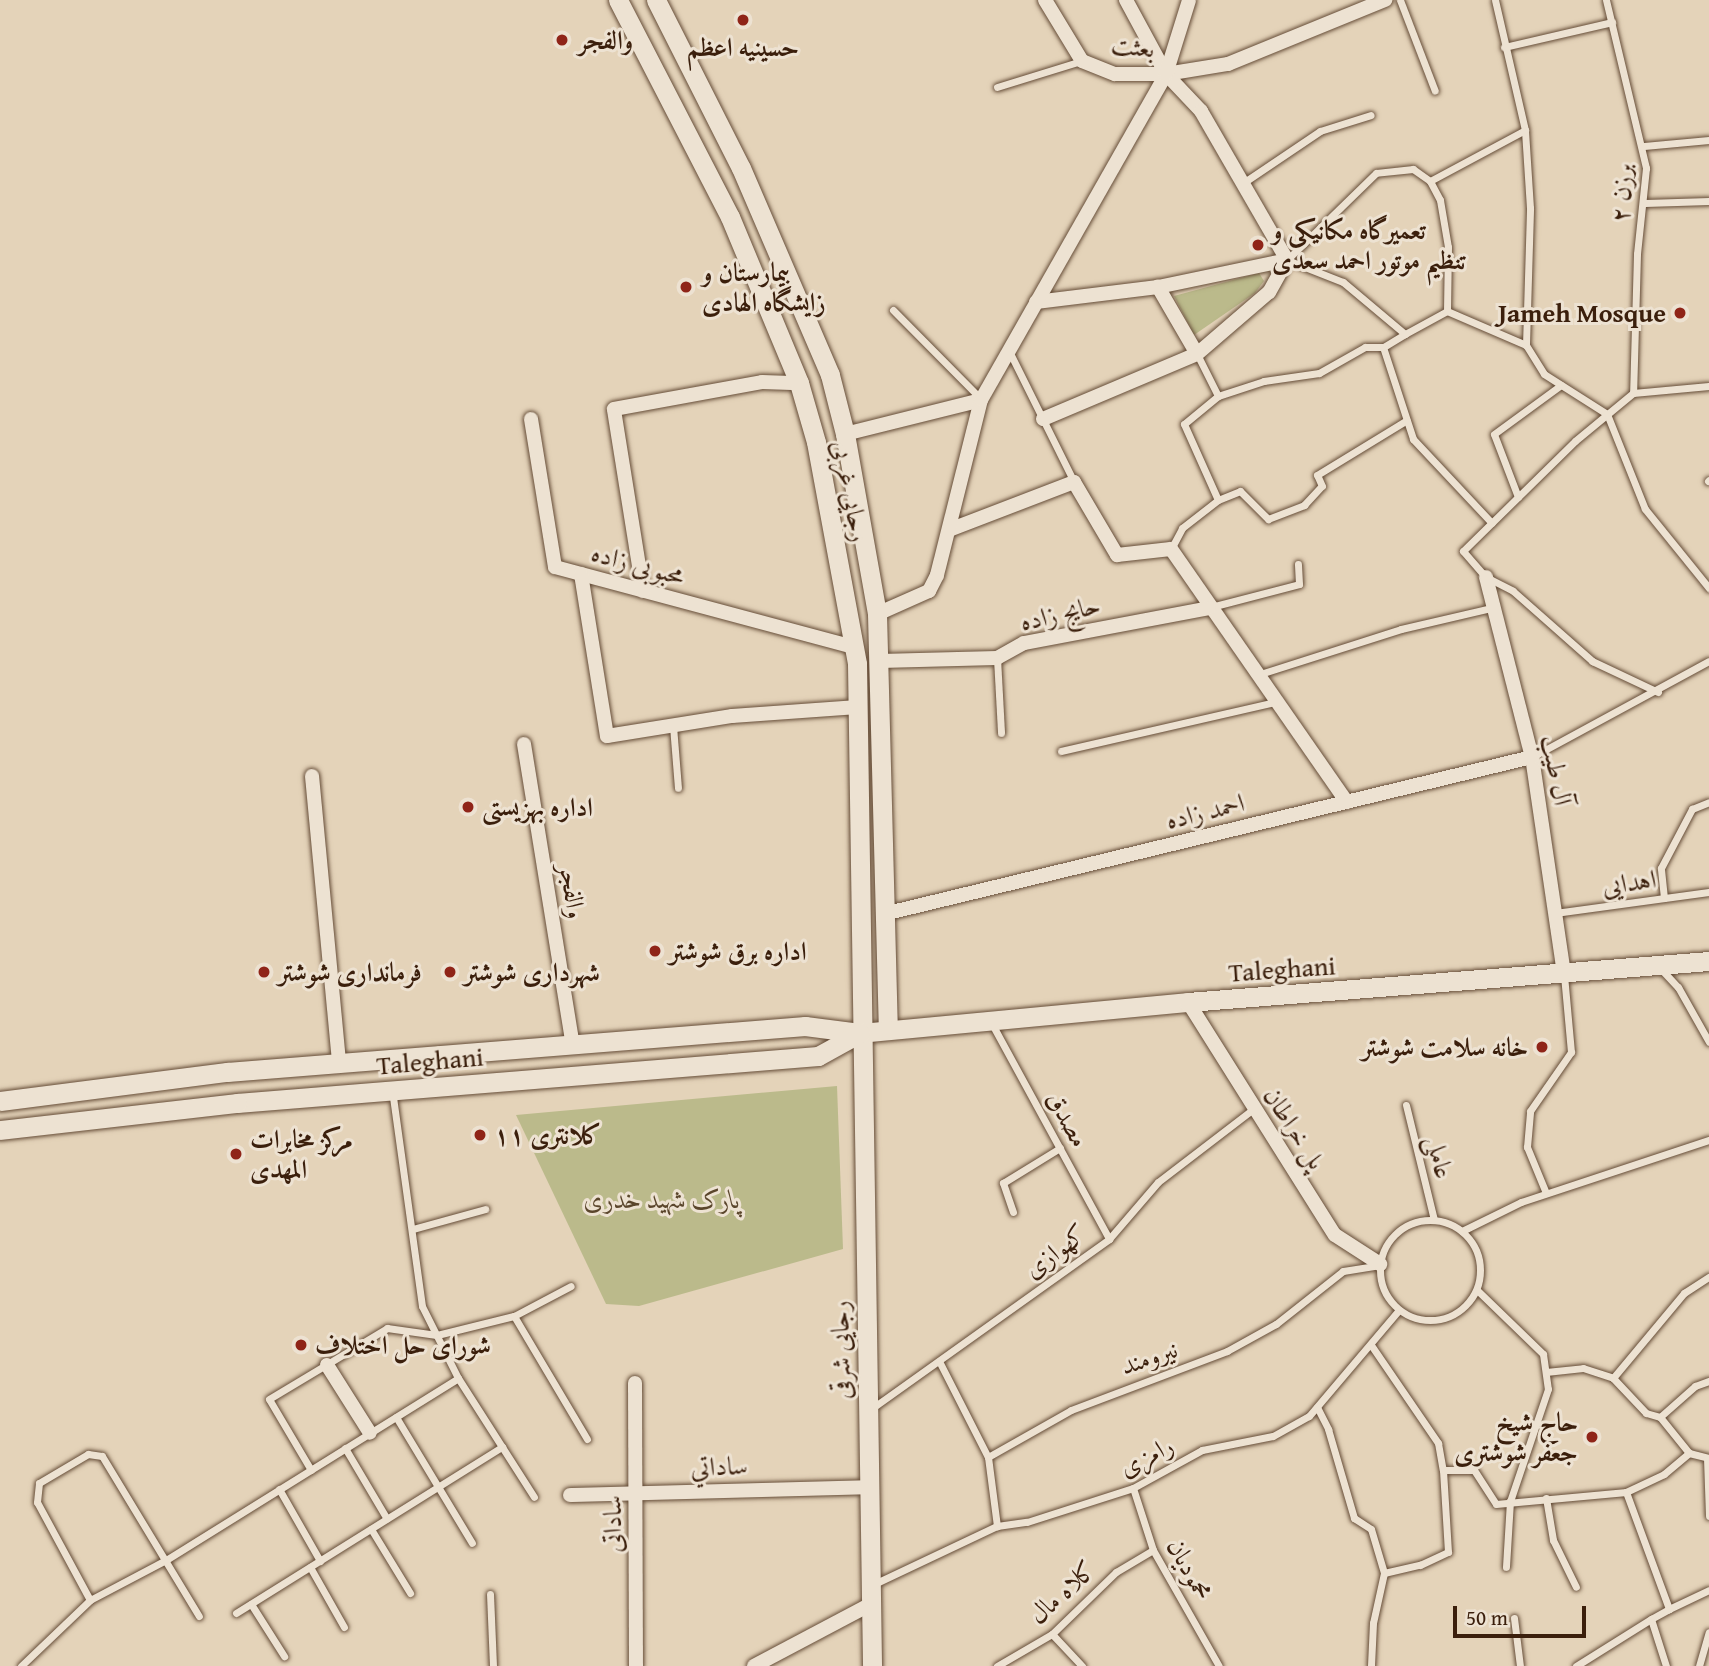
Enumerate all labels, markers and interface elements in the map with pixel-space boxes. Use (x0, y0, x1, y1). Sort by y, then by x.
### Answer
marker: حسینیه اعظم (735, 12, 751, 28)
place label: والفجر (578, 24, 633, 56)
street label: بعثت (1110, 28, 1156, 64)
marker: والفجر (552, 30, 572, 50)
place label: حسینیه اعظم (687, 31, 799, 63)
street label: برزن ۲ (1604, 163, 1638, 223)
place label: تعمیرگاه مکانیکی و تنظیم موتور احمد سعدی (1272, 214, 1467, 276)
marker: تعمیرگاه مکانیکی و تنظیم موتور احمد سعدی (1250, 237, 1266, 253)
place label: بیمارستان و زایشگاه الهادی (702, 256, 826, 318)
marker: بیمارستان و زایشگاه الهادی (676, 277, 696, 297)
place label: Jameh Mosque (1498, 297, 1666, 329)
marker: Jameh Mosque (1672, 305, 1688, 321)
street label: رجایی غربی (826, 437, 876, 545)
street label: محبوبی زاده (588, 537, 688, 591)
street label: حایج زاده (1017, 589, 1103, 637)
street label: آل طیب (1535, 732, 1579, 808)
street label: احمد زاده (1162, 786, 1248, 836)
place label: اداره بهزیستی (482, 791, 593, 823)
marker: اداره بهزیستی (460, 799, 476, 815)
street label: والفجر (553, 861, 593, 921)
street label: اهدایی (1600, 863, 1658, 901)
place label: اداره برق شوشتر (669, 935, 807, 967)
marker: اداره برق شوشتر (647, 943, 663, 959)
street label: Taleghani (1228, 950, 1336, 988)
place label: فرمانداری شوشتر (278, 956, 422, 988)
place label: شهرداری شوشتر (464, 956, 600, 988)
marker: فرمانداری شوشتر (256, 964, 272, 980)
marker: شهرداری شوشتر (442, 964, 458, 980)
place label: خانه سلامت شوشتر (1361, 1031, 1528, 1063)
marker: خانه سلامت شوشتر (1534, 1039, 1550, 1055)
street label: Taleghani (375, 1041, 485, 1081)
street label: پل خراطان (1257, 1081, 1333, 1175)
street label: مصدق (1040, 1086, 1096, 1152)
place label: کلانتری ۱۱ (494, 1119, 602, 1151)
place label: مرکز مخابرات المهدی (250, 1123, 353, 1184)
marker: کلانتری ۱۱ (472, 1127, 488, 1143)
street label: عاملی (1420, 1132, 1460, 1182)
marker: مرکز مخابرات المهدی (228, 1146, 244, 1162)
park label: پارک شهید خدری (584, 1183, 740, 1215)
street label: کهوازی (1017, 1218, 1093, 1284)
street label: رجایی شرقی (824, 1300, 856, 1400)
place label: شورای حل اختلاف (315, 1329, 491, 1361)
street label: نیرومند (1116, 1333, 1182, 1381)
marker: شورای حل اختلاف (293, 1337, 309, 1353)
place label: حاج شیخ جعفر شوشتری (1454, 1406, 1578, 1468)
street label: رامزی (1113, 1429, 1179, 1483)
marker: حاج شیخ جعفر شوشتری (1584, 1429, 1600, 1445)
street label: ساداتي (690, 1449, 748, 1483)
street label: ساداتی (596, 1495, 628, 1553)
street label: محمودیان (1160, 1533, 1220, 1605)
street label: کلاه مال (1022, 1554, 1102, 1630)
scale bar (1457, 1592, 1590, 1636)
text: 50 m (1466, 1602, 1508, 1633)

